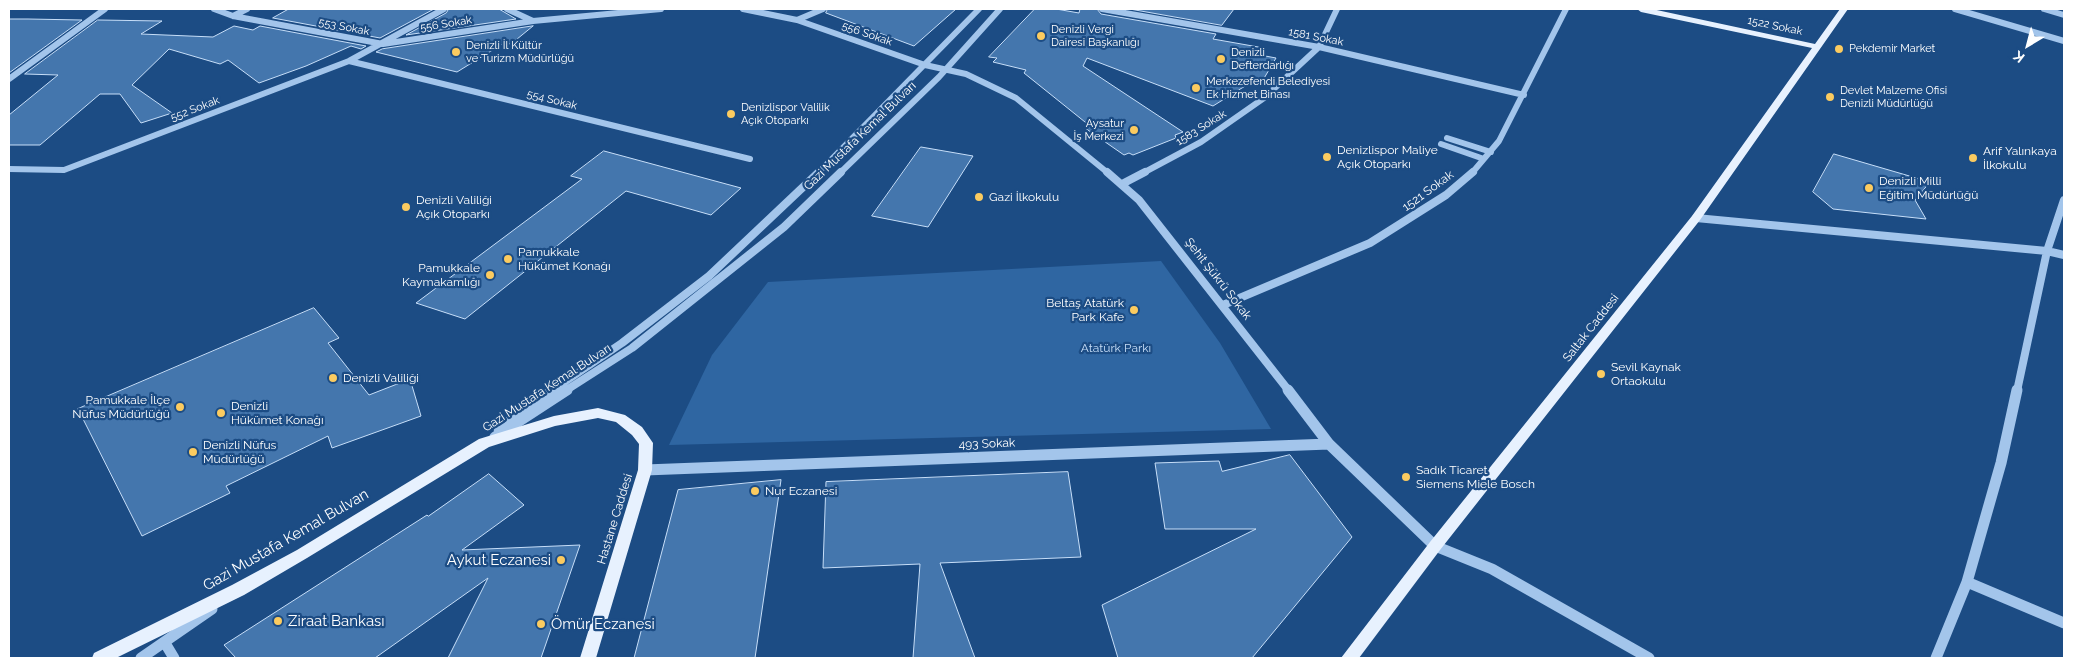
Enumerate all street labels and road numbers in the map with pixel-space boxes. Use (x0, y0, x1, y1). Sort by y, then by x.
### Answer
street label: 556 Sokak (419, 13, 473, 35)
street label: 1522 Sokak (1746, 14, 1804, 38)
street label: 553 Sokak (317, 16, 371, 38)
street label: 556 Sokak (840, 19, 894, 49)
street label: 1581 Sokak (1287, 25, 1345, 49)
street label: Gazi Mustafa Kemal Bulvarı (801, 79, 919, 193)
street label: 554 Sokak (525, 87, 579, 113)
street label: 552 Sokak (169, 94, 221, 124)
street label: 1583 Sokak (1173, 107, 1229, 149)
street label: 1521 Sokak (1400, 168, 1456, 214)
street label: Şehit Şükrü Sokak (1182, 235, 1254, 323)
street label: Saltak Caddesi (1560, 291, 1622, 365)
street label: Gazi Mustafa Kemal Bulvarı (480, 341, 614, 435)
street label: 493 Sokak (958, 436, 1016, 452)
street label: Hastane Caddesi (594, 472, 636, 566)
street label: Gazi Mustafa Kemal Bulvan (200, 485, 372, 595)

